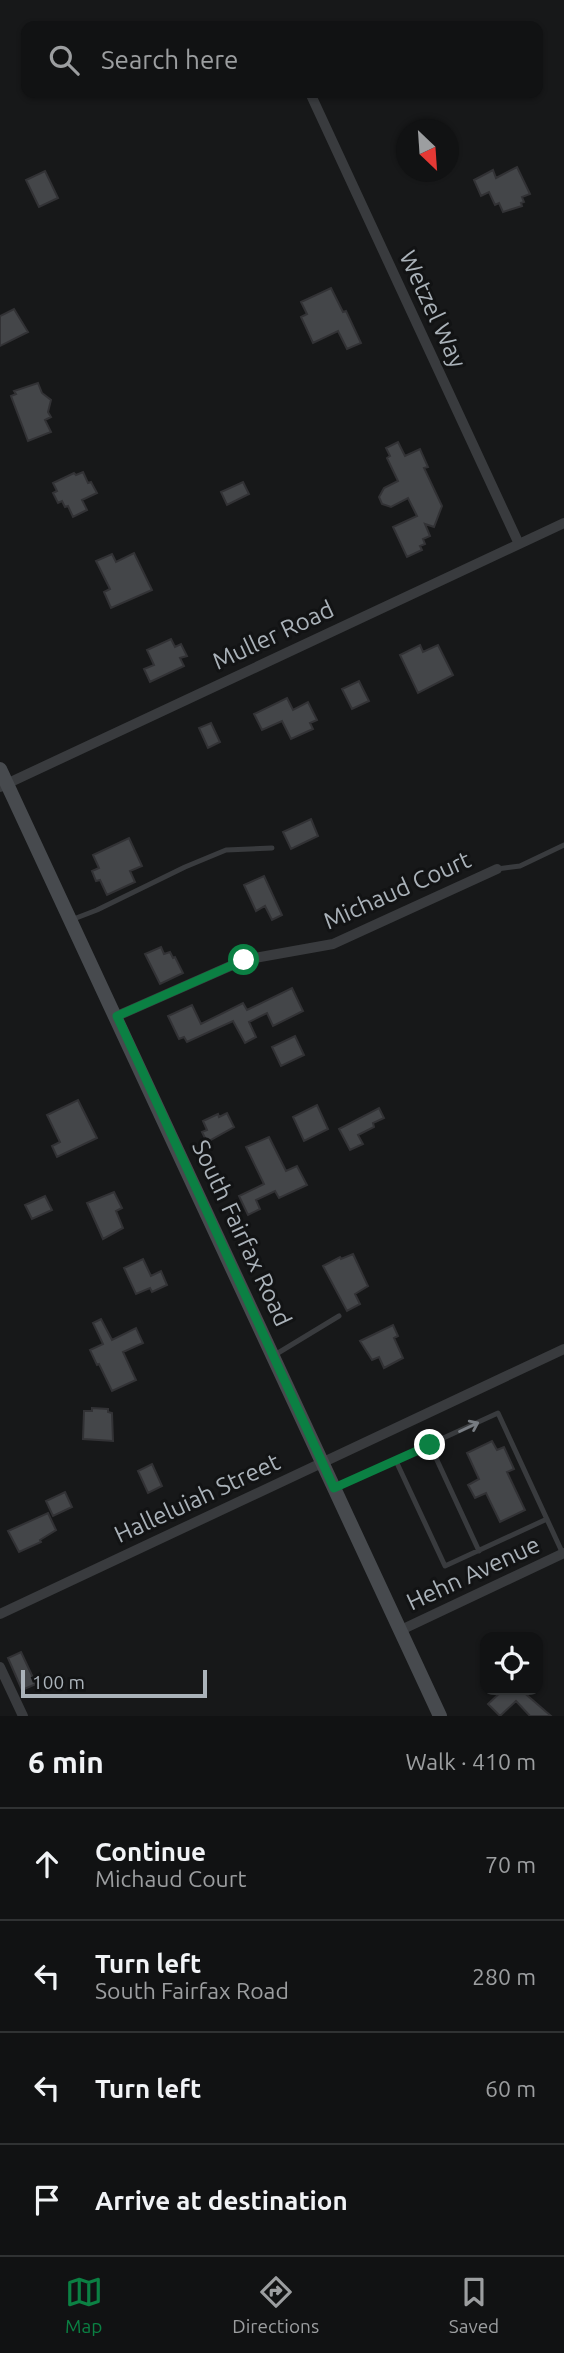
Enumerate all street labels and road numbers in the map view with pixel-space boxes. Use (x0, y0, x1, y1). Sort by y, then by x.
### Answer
street label: Wetzel Way (394, 246, 472, 372)
street label: Muller Road (208, 595, 338, 675)
street label: Michaud Court (319, 845, 475, 934)
street label: South Fairfax Road (187, 1136, 297, 1330)
street label: Halleluiah Street (110, 1448, 284, 1548)
street label: Hehn Avenue (402, 1530, 544, 1616)

